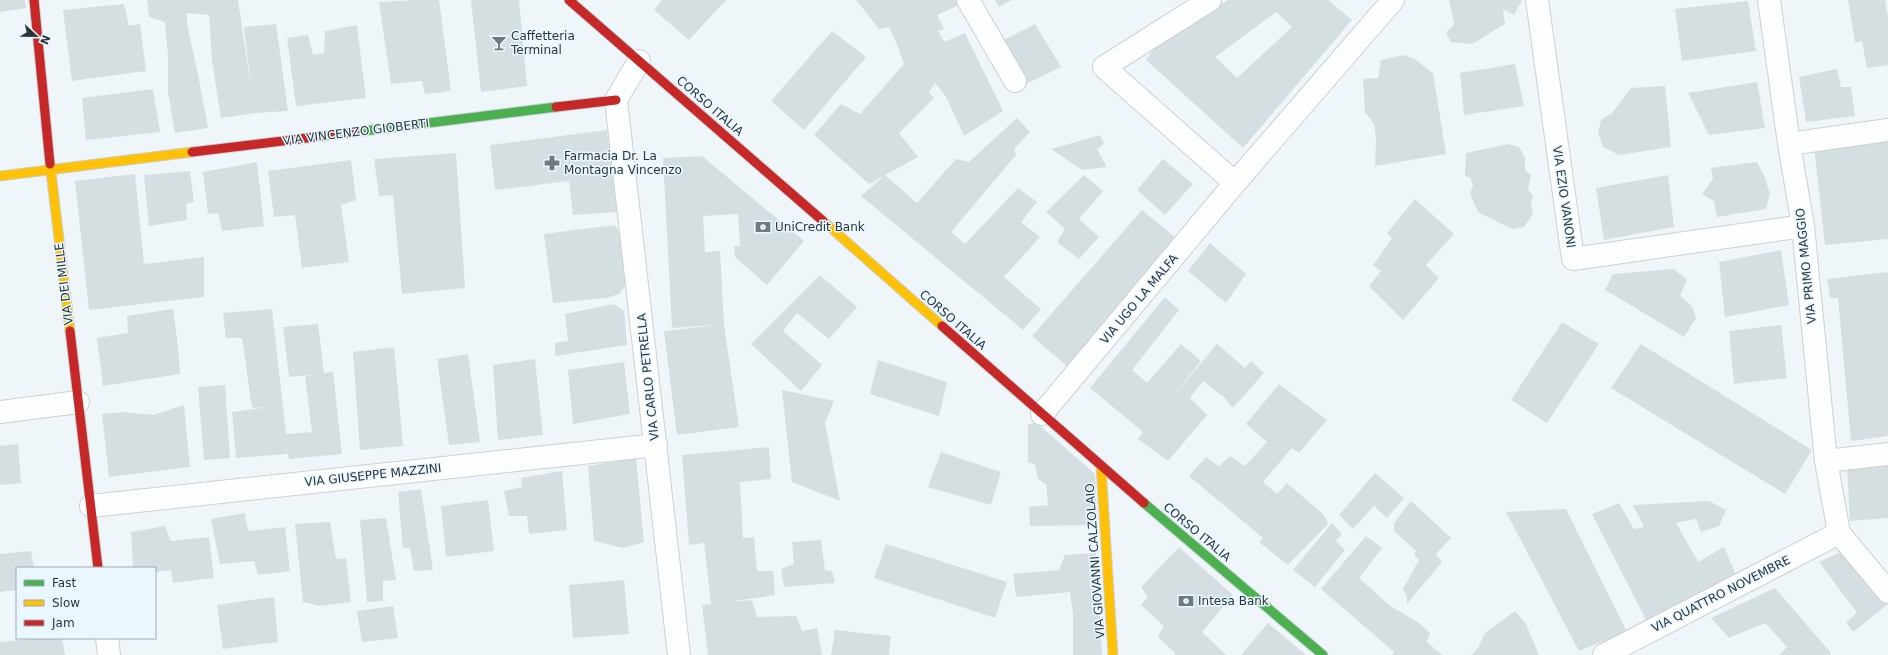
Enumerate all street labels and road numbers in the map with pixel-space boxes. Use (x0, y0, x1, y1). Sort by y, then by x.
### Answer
street label: CORSO ITALIA (674, 73, 747, 139)
street label: VIA VINCENZO GIOBERTI (282, 116, 430, 148)
street label: VIA EZIO VANONI (1550, 145, 1578, 249)
street label: VIA PRIMO MAGGIO (1793, 207, 1819, 325)
street label: VIA DEI MILLE (52, 242, 76, 326)
street label: VIA UGO LA MALFA (1097, 250, 1181, 347)
street label: CORSO ITALIA (917, 287, 990, 353)
street label: VIA CARLO PETRELLA (634, 312, 662, 441)
street label: VIA GIUSEPPE MAZZINI (304, 461, 442, 489)
street label: VIA GIOVANNI CALZOLAIO (1083, 483, 1107, 639)
street label: CORSO ITALIA (1160, 500, 1234, 565)
street label: VIA QUATTRO NOVEMBRE (1649, 553, 1793, 635)

